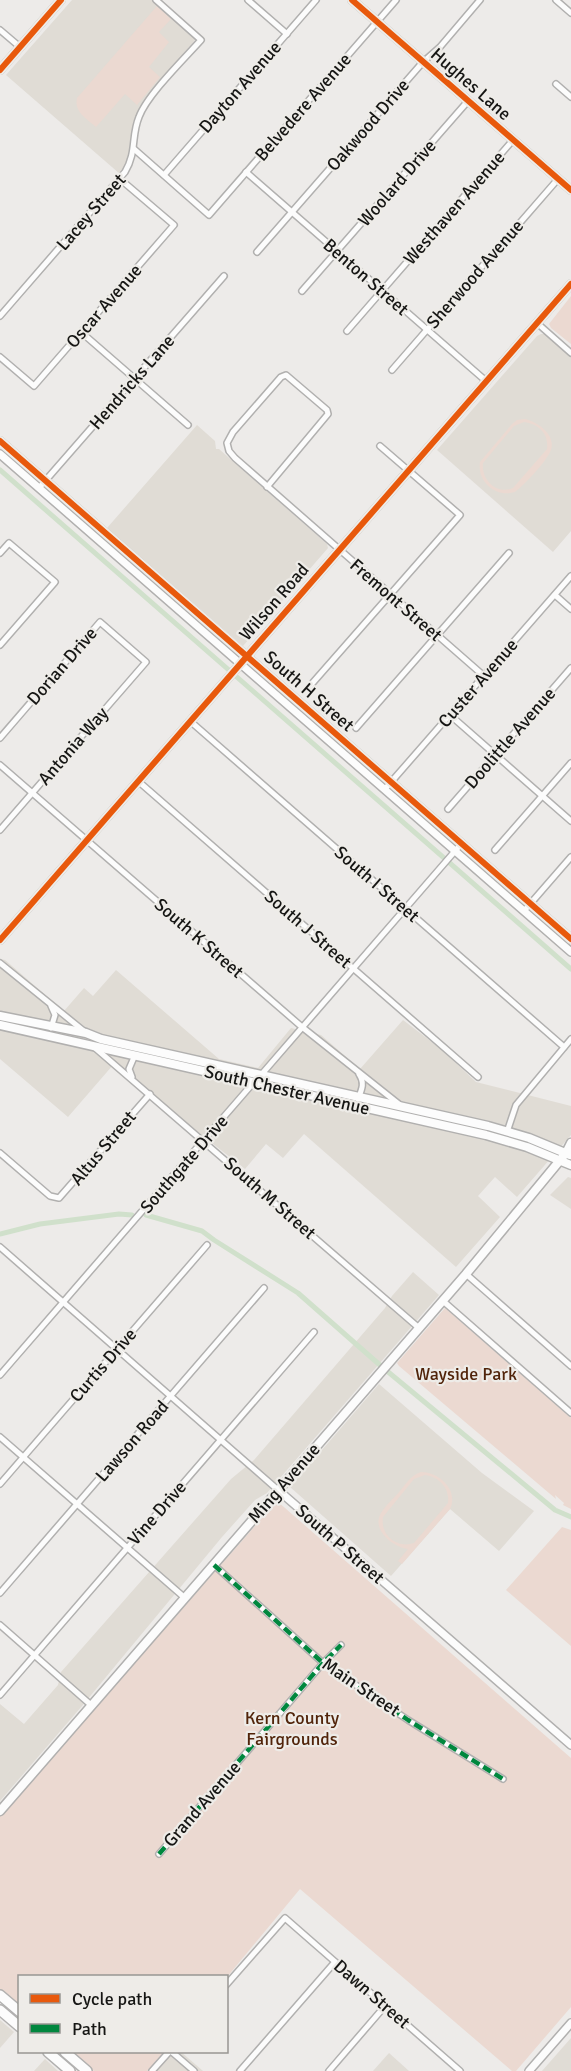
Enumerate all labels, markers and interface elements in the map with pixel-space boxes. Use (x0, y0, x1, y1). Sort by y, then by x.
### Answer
street label: Dayton Avenue (194, 37, 286, 137)
street label: Hughes Lane (426, 43, 516, 125)
street label: Belvedere Avenue (250, 48, 356, 166)
street label: Oakwood Drive (322, 74, 414, 176)
street label: Woolard Drive (353, 135, 441, 231)
street label: Westhaven Avenue (399, 147, 509, 269)
street label: Lacey Street (52, 169, 130, 255)
street label: Sherwood Avenue (422, 215, 528, 333)
street label: Benton Street (319, 234, 413, 320)
street label: Oscar Avenue (62, 259, 146, 353)
street label: Hendricks Lane (85, 330, 179, 434)
street label: Fremont Street (345, 554, 447, 646)
street label: Wilson Road (235, 559, 313, 645)
street label: Dorian Drive (22, 623, 102, 709)
street label: Custer Avenue (433, 634, 523, 732)
street label: South H Street (259, 646, 359, 736)
street label: Doolittle Avenue (460, 683, 560, 793)
street label: Antonia Way (33, 702, 113, 789)
street label: South I Street (330, 841, 424, 927)
street label: South J Street (260, 885, 356, 973)
street label: South K Street (150, 893, 248, 983)
street label: South Chester Avenue (202, 1060, 372, 1120)
street label: Altus Street (65, 1106, 141, 1190)
street label: Southgate Drive (135, 1110, 233, 1218)
street label: South M Street (220, 1152, 320, 1244)
street label: Curtis Drive (65, 1323, 141, 1407)
park label: Wayside Park (415, 1363, 517, 1385)
street label: Lawson Road (91, 1396, 173, 1486)
street label: Ming Avenue (243, 1438, 325, 1528)
street label: Vine Drive (123, 1476, 191, 1550)
street label: South P Street (291, 1500, 389, 1588)
street label: Main Street (318, 1653, 404, 1721)
park label: Kern County Fairgrounds (245, 1707, 340, 1750)
street label: Grand Avenue (159, 1756, 245, 1852)
street label: Dawn Street (329, 1955, 415, 2033)
legend (18, 1975, 228, 2053)
text: Cycle path (72, 1988, 152, 2010)
text: Path (72, 2018, 107, 2040)

